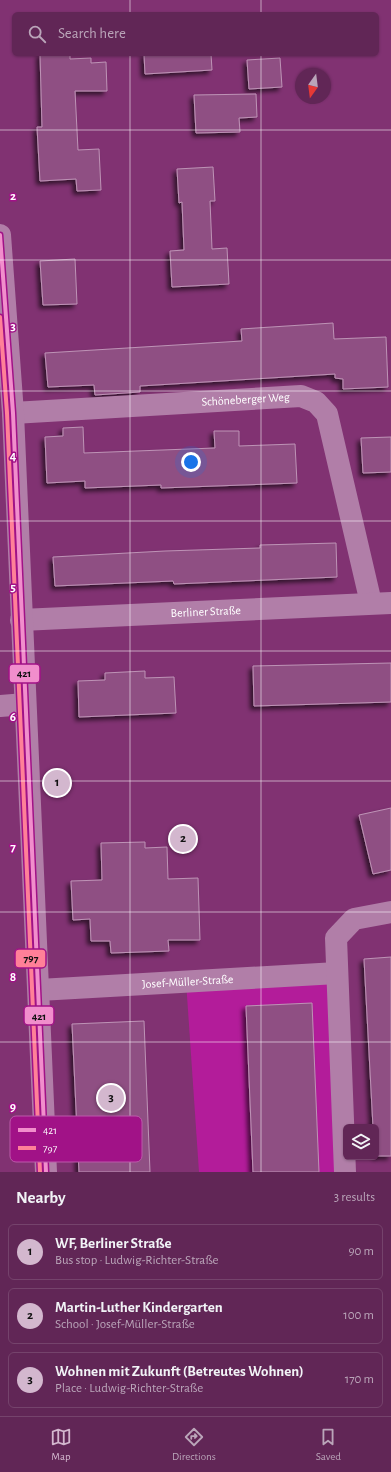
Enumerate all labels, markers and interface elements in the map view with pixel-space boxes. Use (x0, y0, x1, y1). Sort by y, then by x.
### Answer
search box (12, 12, 379, 56)
icon: search (26, 23, 48, 45)
text: Search here (58, 26, 126, 41)
north arrow (295, 68, 331, 104)
text: 2 (10, 190, 16, 203)
text: 3 (10, 320, 16, 333)
street label: Schöneberger Weg (201, 391, 290, 408)
text: 4 (10, 450, 17, 463)
your location (181, 452, 201, 472)
text: 5 (10, 581, 16, 594)
street label: Berliner Straße (170, 604, 241, 619)
line badge: 421 (9, 664, 40, 683)
text: 421 (17, 668, 31, 679)
text: 6 (10, 711, 16, 724)
pin: 1 (44, 768, 70, 798)
pin: 2 (170, 824, 196, 854)
text: 7 (10, 841, 16, 854)
line badge: 797 (15, 949, 46, 968)
text: 797 (24, 953, 39, 964)
text: 8 (10, 971, 16, 984)
street label: Josef-Müller-Straße (142, 973, 234, 990)
line badge: 421 (24, 1006, 54, 1025)
text: 421 (32, 1011, 46, 1022)
pin: 3 (98, 1083, 124, 1113)
text: 9 (10, 1101, 16, 1114)
legend (10, 1116, 142, 1162)
map controls (343, 1124, 379, 1160)
button: layers (343, 1124, 379, 1160)
text: 421 (43, 1125, 57, 1136)
text: 797 (43, 1143, 58, 1154)
text: Nearby (16, 1189, 66, 1206)
text: 3 results (334, 1191, 375, 1204)
text: WF, Berliner Straße (55, 1236, 172, 1251)
text: 1 (28, 1245, 32, 1258)
text: 90 m (348, 1245, 374, 1258)
text: Bus stop · Ludwig-Richter-Straße (55, 1254, 219, 1267)
text: Martin-Luther Kindergarten (55, 1300, 223, 1315)
text: 2 (27, 1309, 33, 1322)
text: 100 m (343, 1309, 374, 1322)
text: School · Josef-Müller-Straße (55, 1318, 195, 1331)
text: Wohnen mit Zukunft (Betreutes Wohnen) (55, 1364, 304, 1379)
text: 3 (27, 1373, 33, 1386)
text: 170 m (345, 1373, 374, 1386)
text: Place · Ludwig-Richter-Straße (55, 1382, 203, 1395)
tab: Map (50, 1426, 72, 1463)
tab: Directions (172, 1426, 216, 1463)
tab: Saved (316, 1426, 341, 1463)

